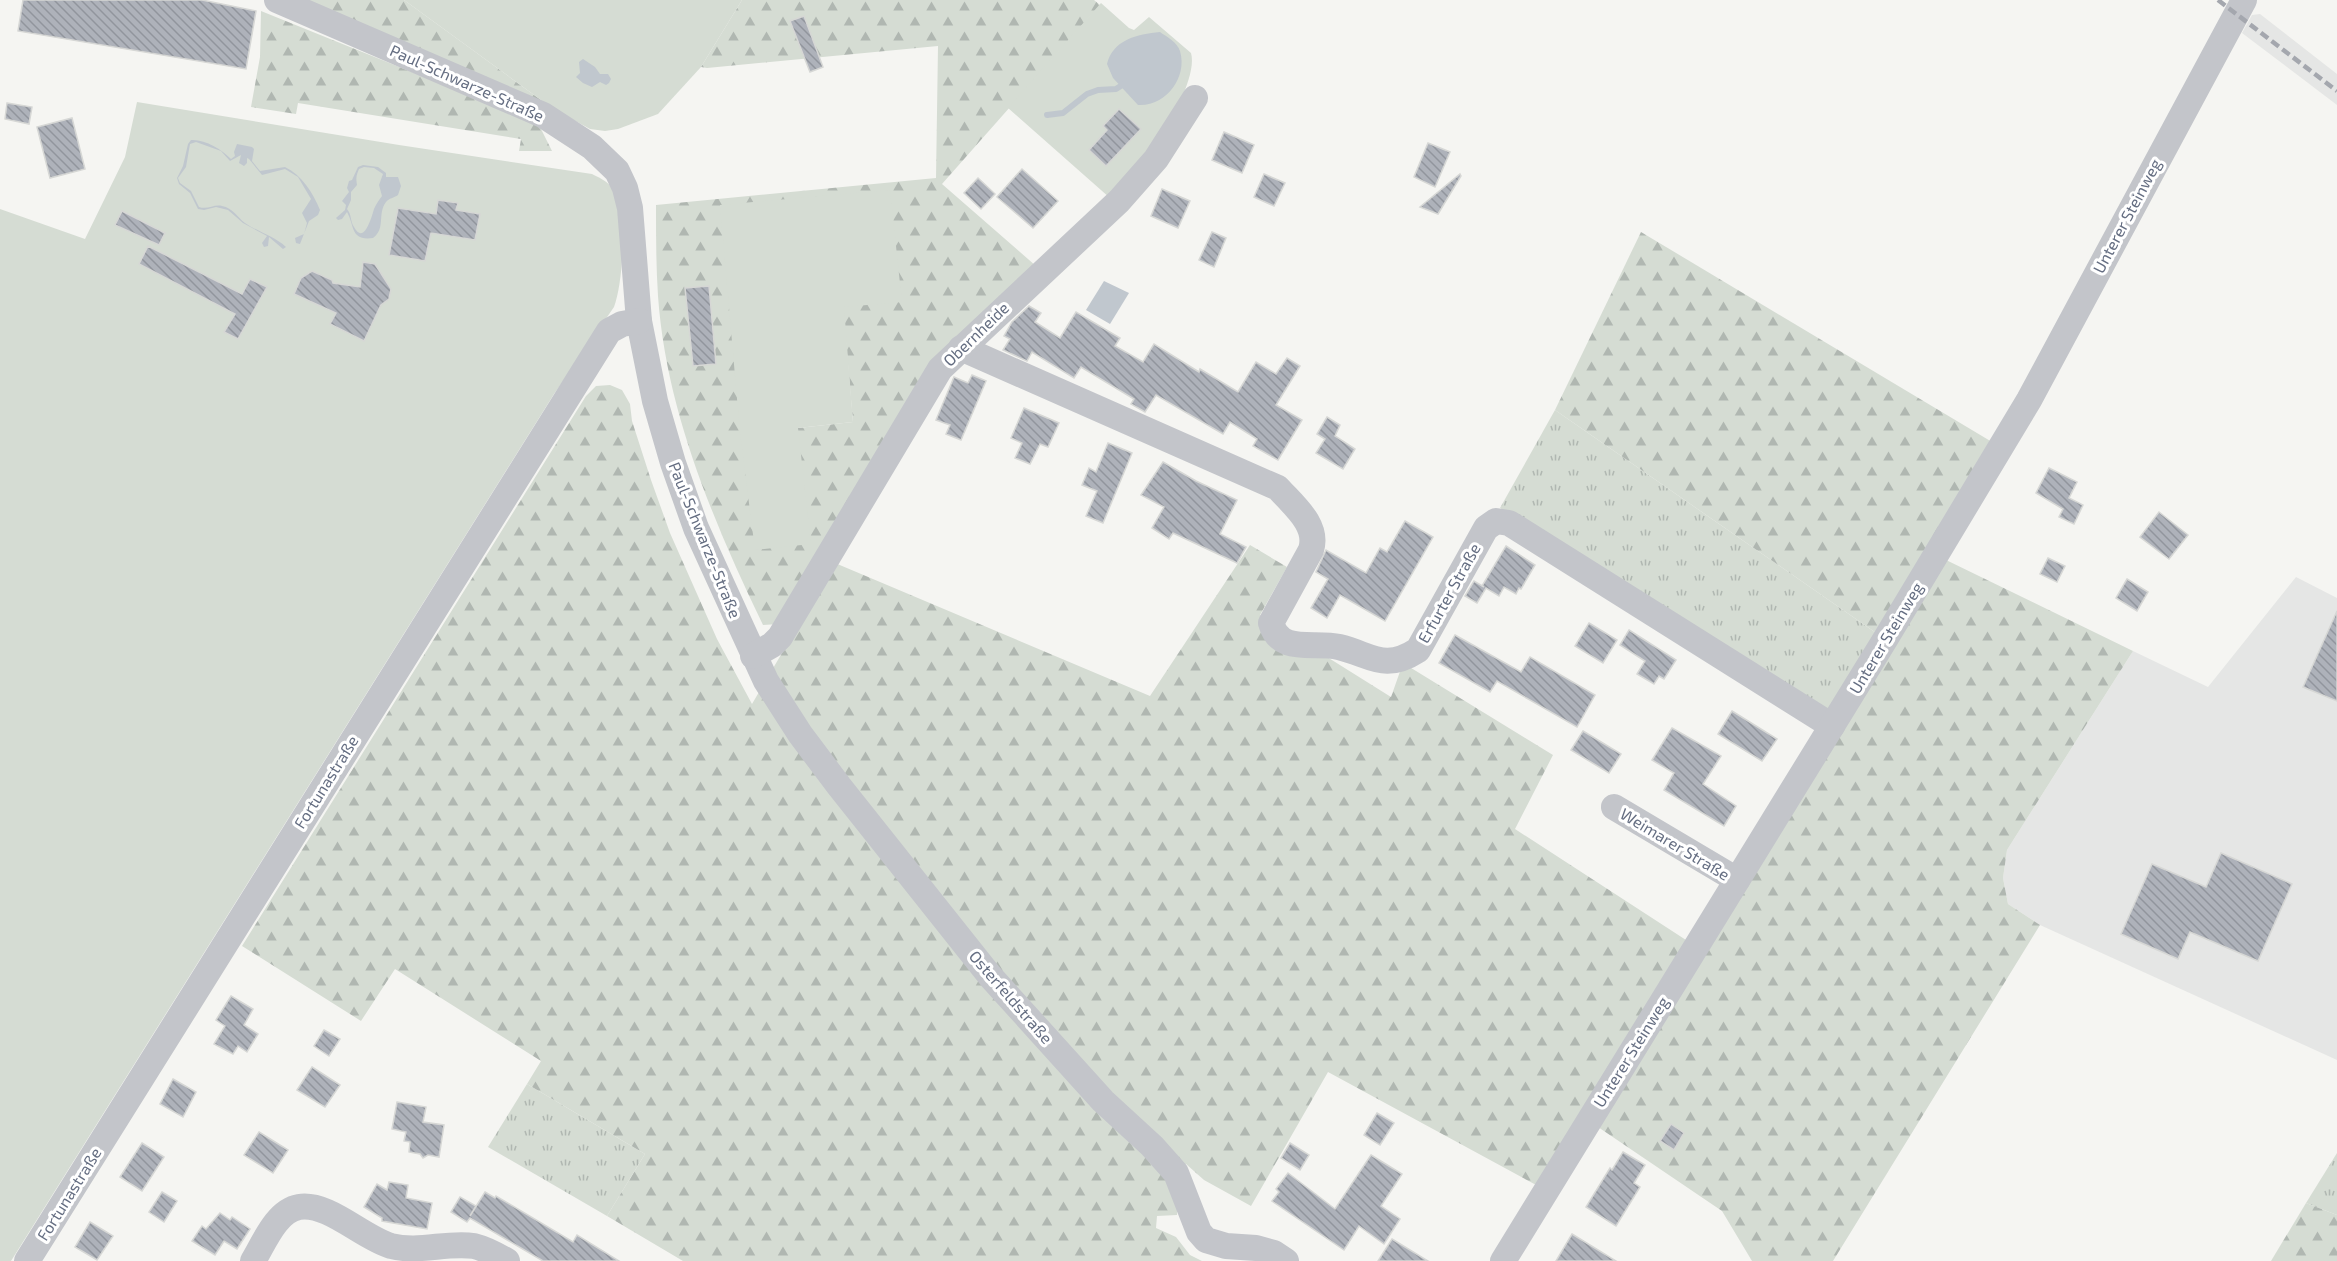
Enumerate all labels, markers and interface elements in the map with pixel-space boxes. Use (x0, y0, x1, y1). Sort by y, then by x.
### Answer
street label: Paul-Schwarze-Straße (387, 40, 547, 125)
street label: Unterer Steinweg (2088, 155, 2165, 276)
street label: Obernheide (939, 298, 1012, 370)
street label: Paul-Schwarze-Straße (665, 459, 745, 621)
street label: Erfurter Straße (1413, 540, 1484, 646)
street label: Unterer Steinweg (1845, 579, 1926, 697)
street label: Fortunastraße (289, 732, 362, 832)
street label: Weimarer Straße (1617, 803, 1733, 884)
street label: Osterfeldstraße (966, 946, 1057, 1047)
street label: Unterer Steinweg (1589, 993, 1672, 1110)
street label: Fortunastraße (32, 1144, 105, 1244)

